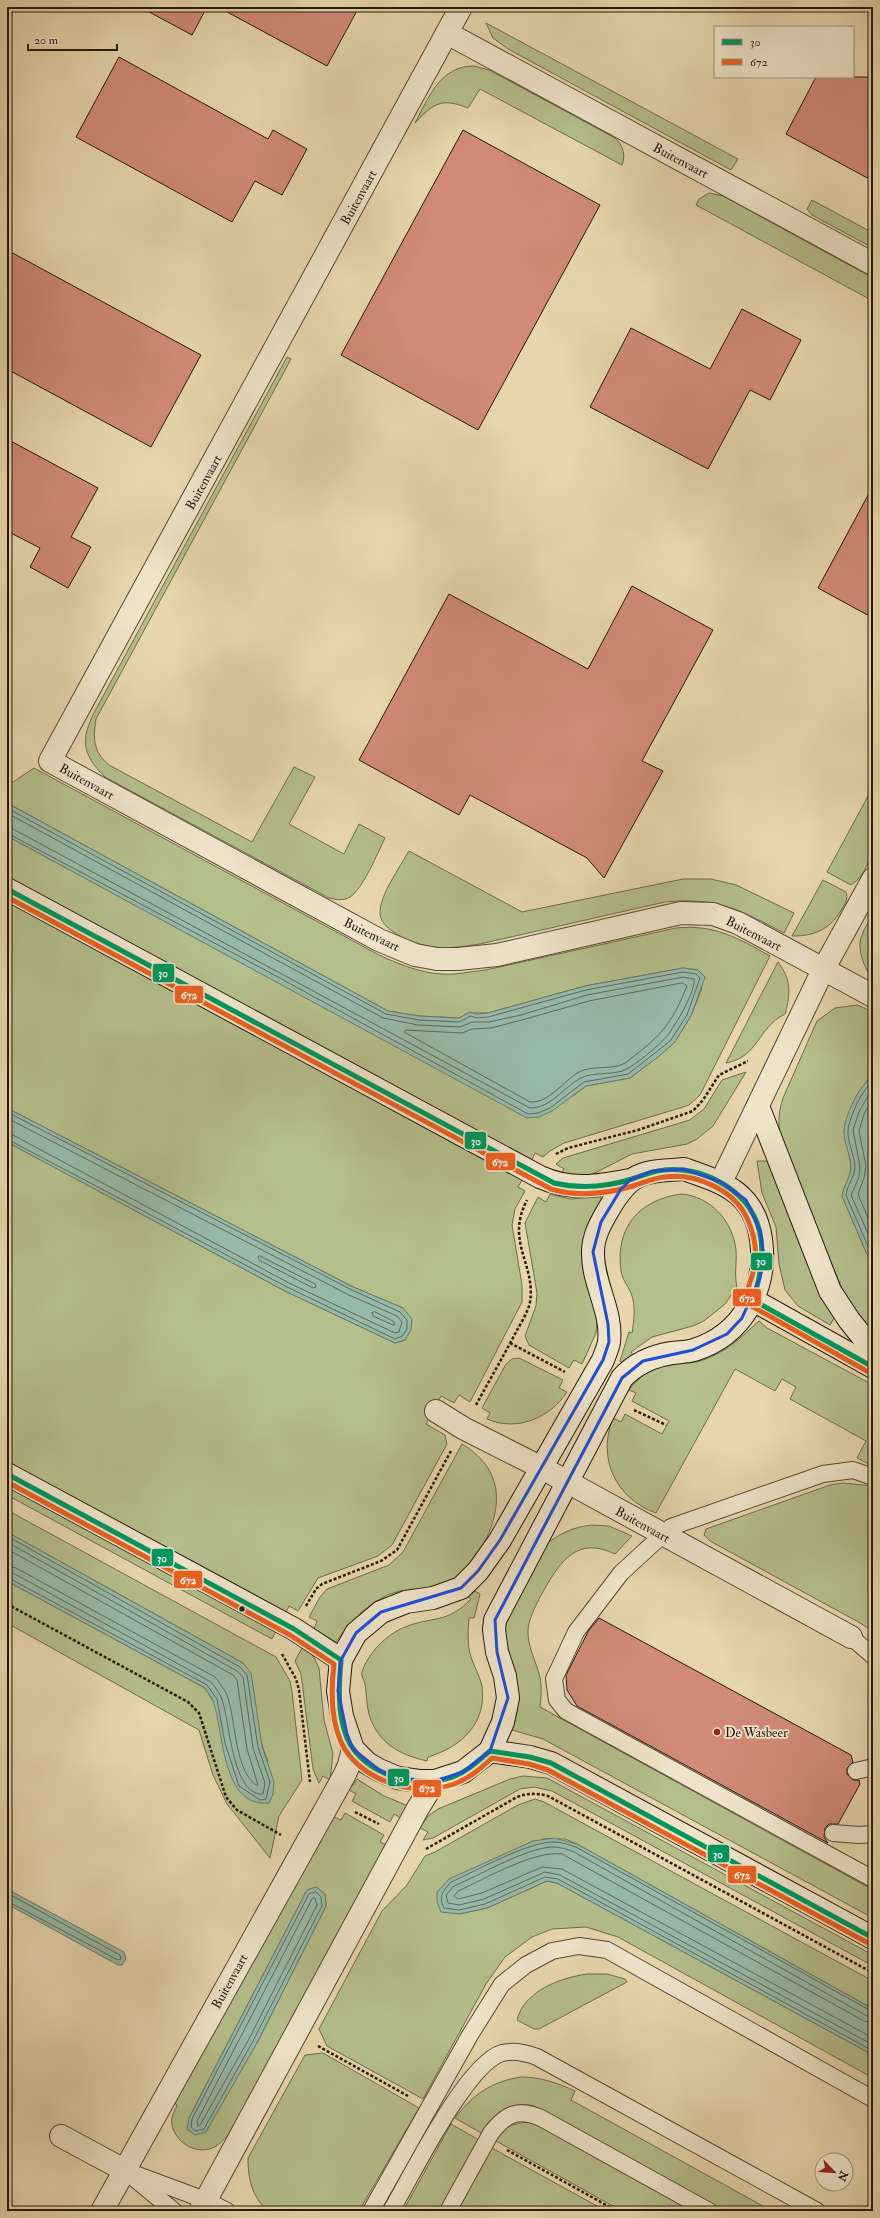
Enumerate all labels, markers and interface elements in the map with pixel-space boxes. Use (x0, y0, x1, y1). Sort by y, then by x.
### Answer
scale bar (28, 26, 117, 52)
legend (714, 26, 854, 78)
text: 20 m (34, 33, 59, 48)
text: 30 (750, 35, 761, 50)
text: 672 (750, 55, 768, 70)
street label: Buitenvaart (650, 140, 711, 182)
street label: Buitenvaart (337, 167, 380, 228)
street label: Buitenvaart (182, 452, 225, 513)
street label: Buitenvaart (56, 760, 117, 803)
street label: Buitenvaart (723, 913, 784, 955)
street label: Buitenvaart (341, 915, 402, 955)
line badge: 30 (152, 963, 175, 983)
text: 30 (158, 967, 168, 980)
line badge: 672 (174, 985, 204, 1004)
text: 672 (181, 989, 198, 1002)
line badge: 30 (464, 1131, 487, 1150)
text: 30 (471, 1135, 481, 1148)
line badge: 672 (485, 1152, 516, 1171)
text: 672 (492, 1156, 509, 1169)
line badge: 30 (750, 1252, 773, 1271)
text: 30 (756, 1255, 766, 1268)
line badge: 672 (732, 1288, 762, 1307)
text: 672 (739, 1292, 756, 1305)
street label: Buitenvaart (612, 1503, 673, 1546)
line badge: 30 (151, 1548, 174, 1567)
text: 30 (157, 1552, 167, 1565)
line badge: 672 (173, 1570, 203, 1589)
text: 672 (180, 1574, 197, 1587)
unlabelled marker (237, 1604, 247, 1614)
place label: De Wasbeer (725, 1725, 788, 1741)
marker: De Wasbeer (712, 1727, 722, 1737)
line badge: 30 (387, 1768, 410, 1787)
text: 30 (394, 1772, 404, 1785)
line badge: 672 (412, 1779, 442, 1798)
text: 672 (419, 1782, 436, 1795)
line badge: 30 (707, 1844, 730, 1863)
text: 30 (713, 1848, 723, 1861)
line badge: 672 (727, 1865, 757, 1884)
text: 672 (734, 1869, 751, 1882)
street label: Buitenvaart (208, 1951, 251, 2012)
north arrow (814, 2152, 854, 2192)
text: N (834, 2168, 851, 2184)

